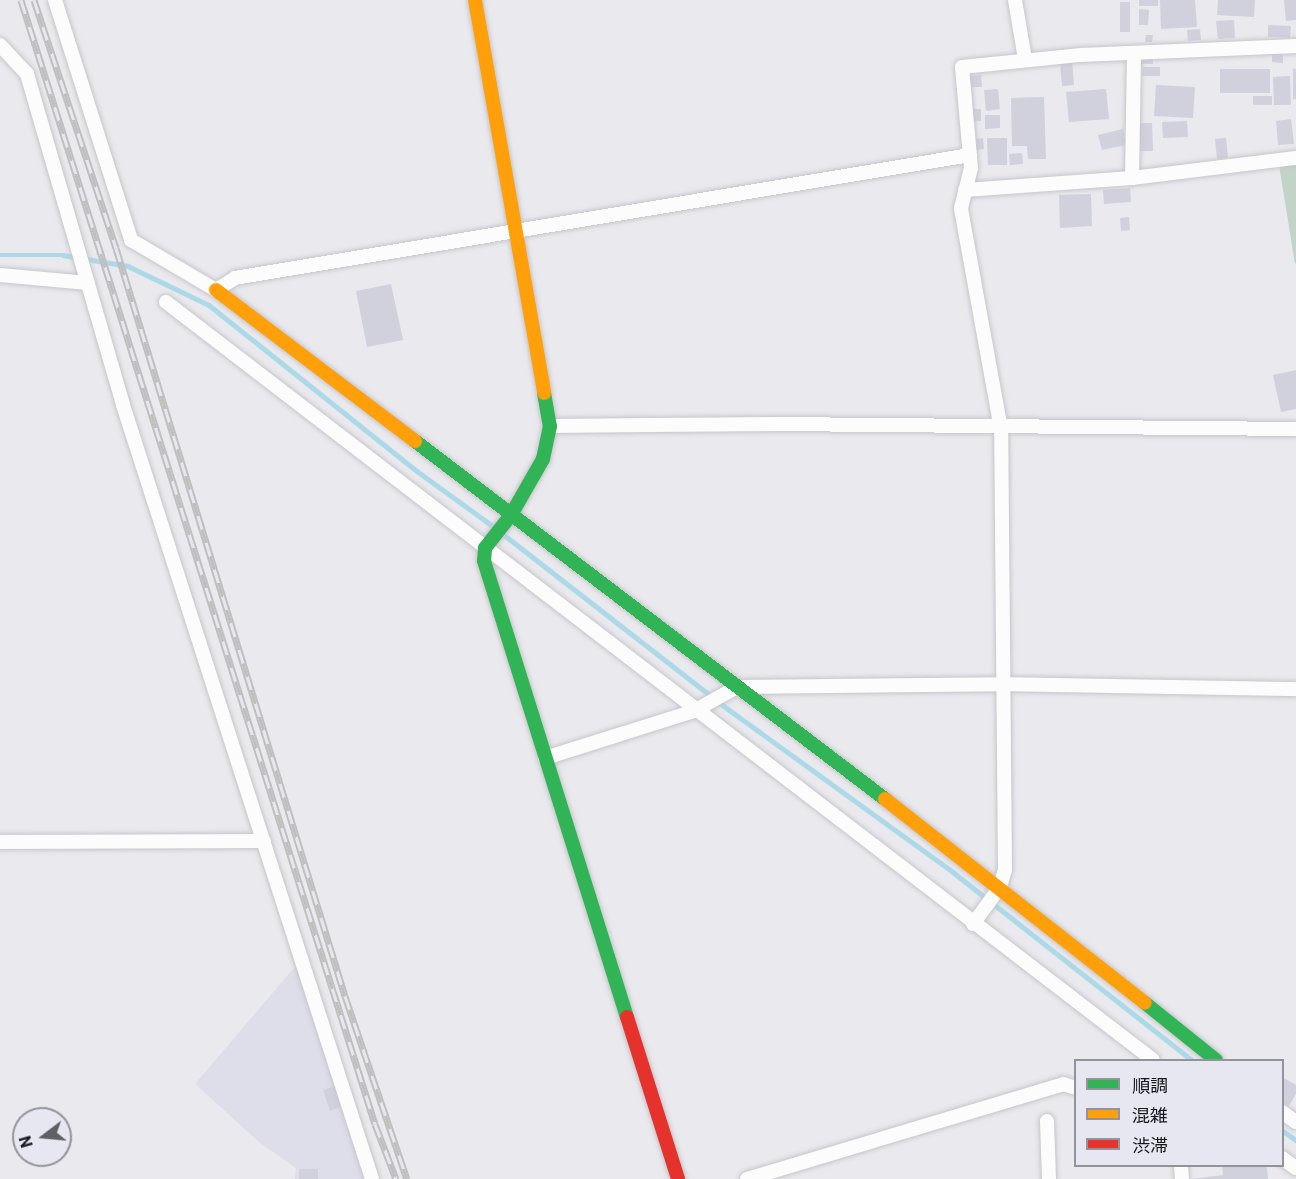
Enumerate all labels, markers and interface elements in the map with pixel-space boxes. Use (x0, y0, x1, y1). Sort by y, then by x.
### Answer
legend (1074, 1059, 1284, 1167)
text: 順調 (1132, 1075, 1168, 1096)
text: 混雑 (1132, 1105, 1168, 1126)
north arrow (12, 1107, 72, 1167)
text: N (15, 1134, 37, 1150)
text: 渋滞 (1132, 1135, 1168, 1156)

